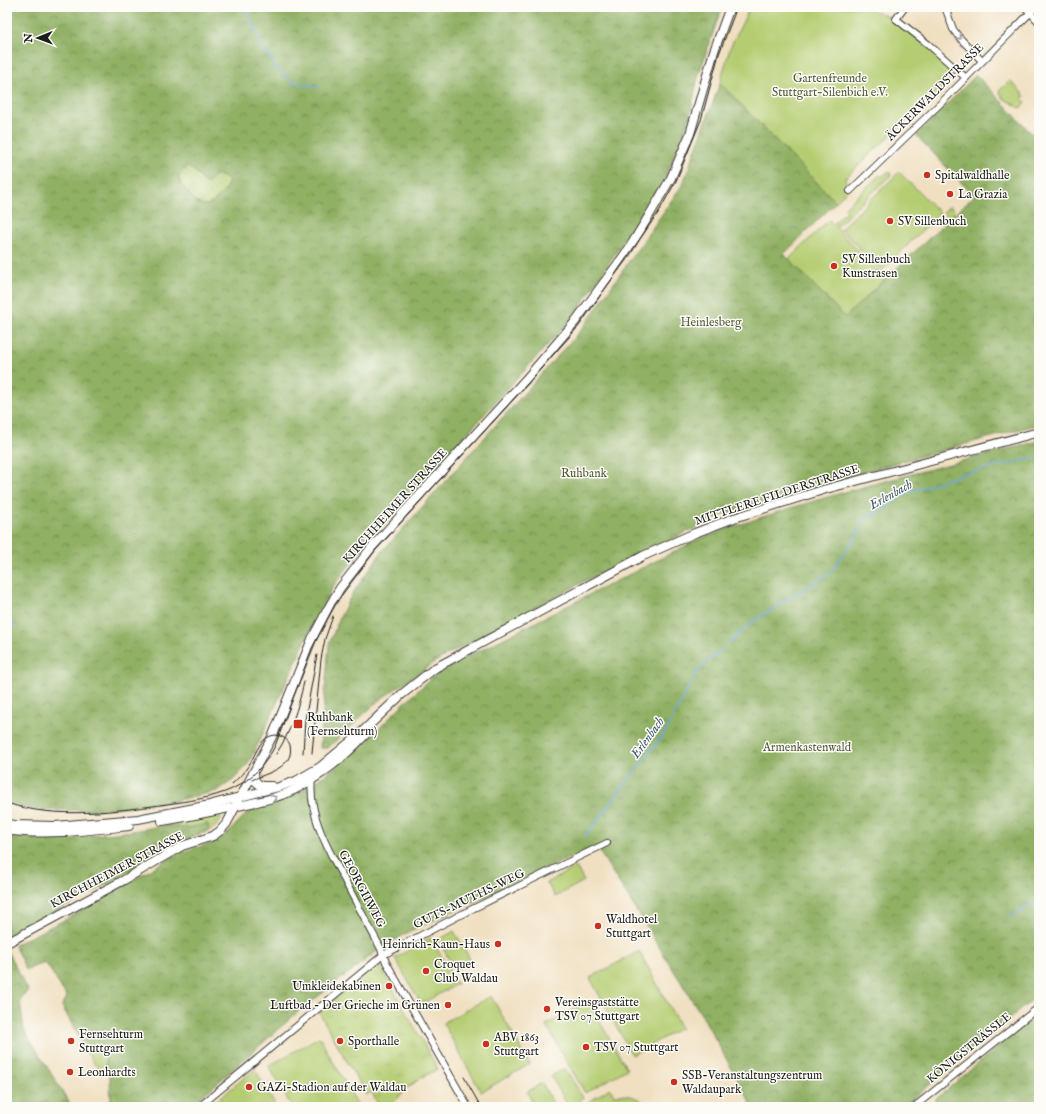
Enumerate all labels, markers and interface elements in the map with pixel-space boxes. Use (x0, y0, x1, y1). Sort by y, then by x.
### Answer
north arrow (18, 18, 58, 58)
one-way arrow (955, 32, 962, 40)
text: N (22, 33, 36, 44)
street label: ÄCKERWALDSTRASSE (882, 39, 987, 145)
park label: Gartenfreunde Stuttgart-Silenbich e.V. (772, 71, 888, 100)
place label: Spitalwaldhalle (935, 168, 1010, 184)
marker: Spitalwaldhalle (922, 170, 932, 180)
place label: La Grazia (958, 187, 1008, 202)
marker: La Grazia (945, 189, 955, 199)
place label: SV Sillenbuch (898, 214, 967, 229)
marker: SV Sillenbuch (885, 216, 895, 226)
place label: SV Sillenbuch Kunstrasen (842, 252, 911, 281)
marker: SV Sillenbuch Kunstrasen (829, 261, 839, 271)
park label: Heinlesberg (680, 315, 742, 330)
street label: KIRCHHEIMER STRASSE (339, 445, 451, 567)
street label: MITTLERE FILDERSTRASSE (693, 461, 861, 529)
park label: Ruhbank (561, 466, 608, 481)
water label: Erlenbach (866, 476, 916, 514)
place label: Ruhbank (Fernsehturm) (307, 710, 377, 739)
water label: Erlenbach (627, 714, 669, 763)
marker: Ruhbank (Fernsehturm) (292, 718, 304, 730)
park label: Armenkastenwald (762, 740, 852, 755)
one-way arrow (270, 794, 277, 803)
street label: KIRCHHEIMER STRASSE (48, 828, 186, 912)
street label: GEORGIIWEG (335, 848, 389, 931)
street label: GUTS-MUTHS-WEG (411, 865, 527, 932)
place label: Waldhotel Stuttgart (606, 912, 658, 941)
marker: Waldhotel Stuttgart (593, 921, 603, 931)
place label: Heinrich-Kaun-Haus (382, 937, 490, 952)
marker: Heinrich-Kaun-Haus (493, 939, 503, 949)
place label: Croquet Club Waldau (434, 957, 498, 986)
marker: Croquet Club Waldau (421, 966, 431, 976)
place label: Umkleidekabinen (292, 979, 382, 994)
marker: Umkleidekabinen (384, 981, 394, 991)
place label: Vereinsgaststätte TSV 07 Stuttgart (554, 995, 639, 1024)
place label: Luftbad - Der Grieche im Grünen (270, 998, 441, 1013)
marker: Luftbad - Der Grieche im Grünen (443, 1000, 453, 1010)
marker: Vereinsgaststätte TSV 07 Stuttgart (542, 1004, 552, 1014)
street label: KÖNIGSTRÄSSLE (923, 1009, 1014, 1087)
place label: Fernsehturm Stuttgart (79, 1027, 143, 1056)
place label: ABV 1863 Stuttgart (493, 1030, 539, 1059)
place label: Sporthalle (348, 1034, 400, 1050)
marker: Fernsehturm Stuttgart (66, 1036, 76, 1046)
marker: Sporthalle (335, 1036, 345, 1046)
marker: ABV 1863 Stuttgart (481, 1039, 491, 1049)
place label: TSV 07 Stuttgart (594, 1040, 678, 1055)
marker: TSV 07 Stuttgart (581, 1042, 591, 1052)
place label: Leonhardts (78, 1065, 136, 1080)
marker: Leonhardts (65, 1067, 75, 1077)
place label: SSB-Veranstaltungszentrum Waldaupark (682, 1068, 822, 1098)
marker: SSB-Veranstaltungszentrum Waldaupark (669, 1077, 679, 1087)
place label: GAZi-Stadion auf der Waldau (257, 1080, 406, 1095)
marker: GAZi-Stadion auf der Waldau (244, 1082, 254, 1092)

